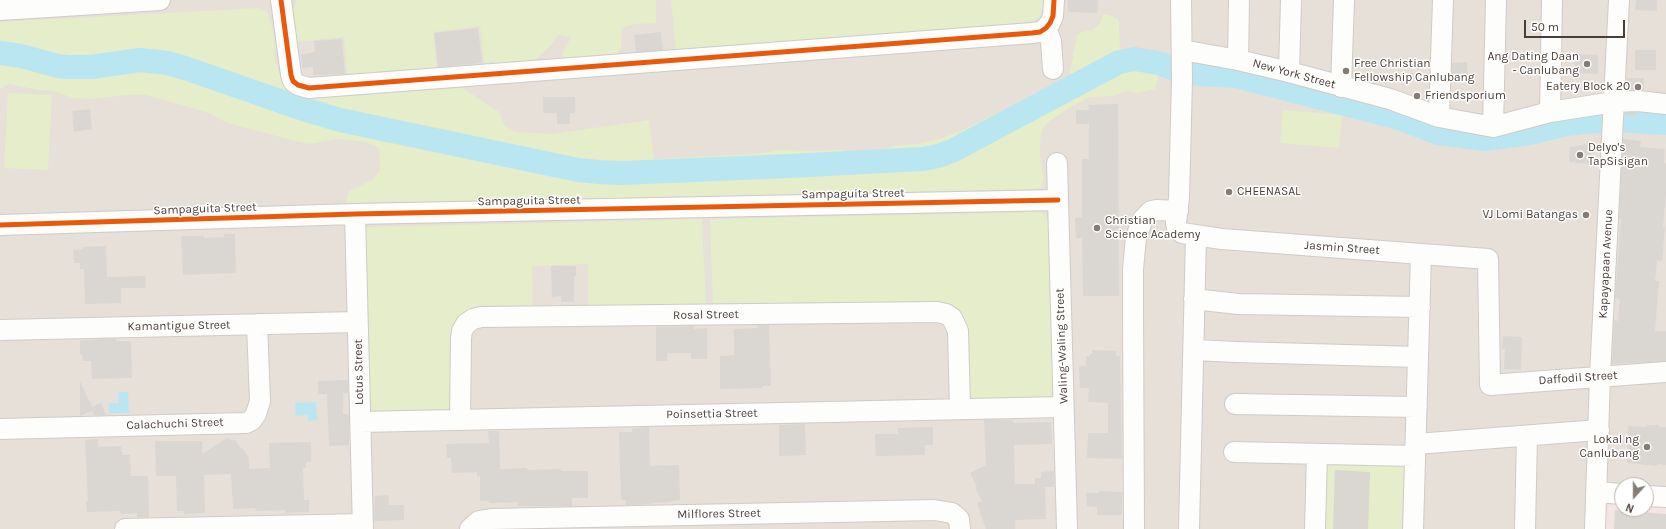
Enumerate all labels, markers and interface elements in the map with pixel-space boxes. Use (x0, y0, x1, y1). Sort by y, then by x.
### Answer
scale bar (1526, 12, 1627, 38)
text: 50 m (1531, 20, 1559, 34)
place label: Ang Dating Daan - Canlubang (1487, 50, 1579, 78)
street label: New York Street (1251, 56, 1337, 92)
place label: Free Christian Fellowship Canlubang (1354, 57, 1475, 85)
marker: Ang Dating Daan - Canlubang (1582, 59, 1592, 69)
marker: Free Christian Fellowship Canlubang (1341, 66, 1351, 76)
place label: Eatery Block 20 (1546, 80, 1630, 94)
marker: Eatery Block 20 (1633, 82, 1643, 92)
place label: Friendsporium (1425, 89, 1506, 103)
marker: Friendsporium (1412, 91, 1422, 101)
place label: Delyo's TapSisigan (1588, 141, 1648, 169)
marker: Delyo's TapSisigan (1575, 150, 1585, 160)
place label: CHEENASAL (1237, 185, 1301, 199)
street label: Sampaguita Street (801, 186, 905, 202)
marker: CHEENASAL (1224, 187, 1234, 197)
street label: Sampaguita Street (477, 193, 581, 209)
street label: Sampaguita Street (153, 200, 257, 218)
place label: VJ Lomi Batangas (1482, 208, 1578, 222)
street label: Kapayapaan Avenue (1596, 209, 1616, 319)
marker: VJ Lomi Batangas (1581, 210, 1591, 220)
place label: Christian Science Academy (1105, 214, 1200, 242)
marker: Christian Science Academy (1092, 223, 1102, 233)
street label: Jasmin Street (1304, 238, 1380, 258)
street label: Waling-Waling Street (1053, 288, 1071, 404)
street label: Rosal Street (673, 307, 739, 323)
street label: Kamantigue Street (127, 318, 231, 334)
street label: Lotus Street (351, 339, 367, 405)
street label: Daffodil Street (1538, 368, 1618, 388)
street label: Poinsettia Street (666, 406, 758, 422)
street label: Calachuchi Street (126, 415, 224, 433)
place label: Lokal ng Canlubang (1579, 433, 1639, 461)
marker: Lokal ng Canlubang (1642, 442, 1652, 452)
north arrow (1614, 477, 1654, 517)
text: N (1624, 500, 1636, 515)
street label: Milflores Street (677, 506, 761, 522)

